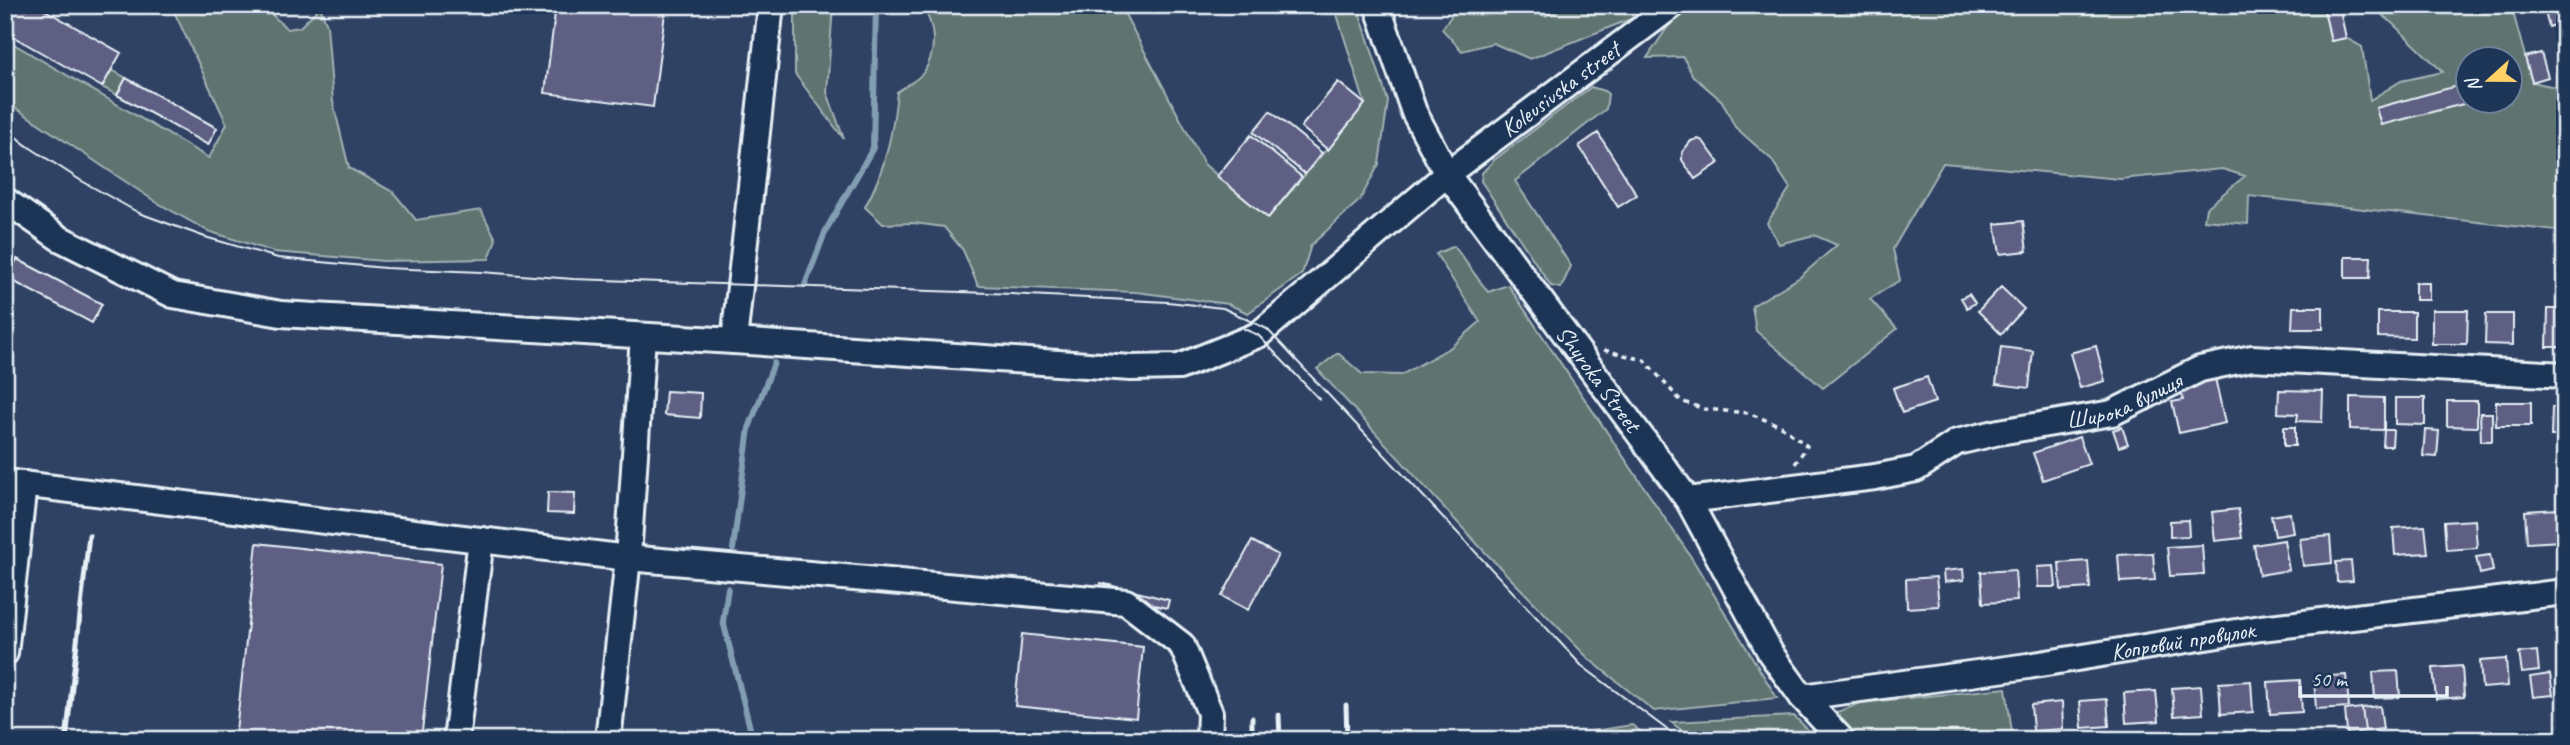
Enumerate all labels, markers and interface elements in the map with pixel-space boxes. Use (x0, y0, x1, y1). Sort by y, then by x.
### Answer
street label: Koleusivska street (1495, 33, 1628, 144)
north arrow (2454, 46, 2524, 116)
text: N (2460, 73, 2487, 96)
street label: Shyroka Street (1549, 320, 1649, 439)
street label: Широка вулиця (2064, 365, 2188, 435)
street label: Копровий провулок (2109, 614, 2259, 667)
scale bar (2300, 654, 2448, 698)
text: 50 m (2311, 666, 2349, 692)

